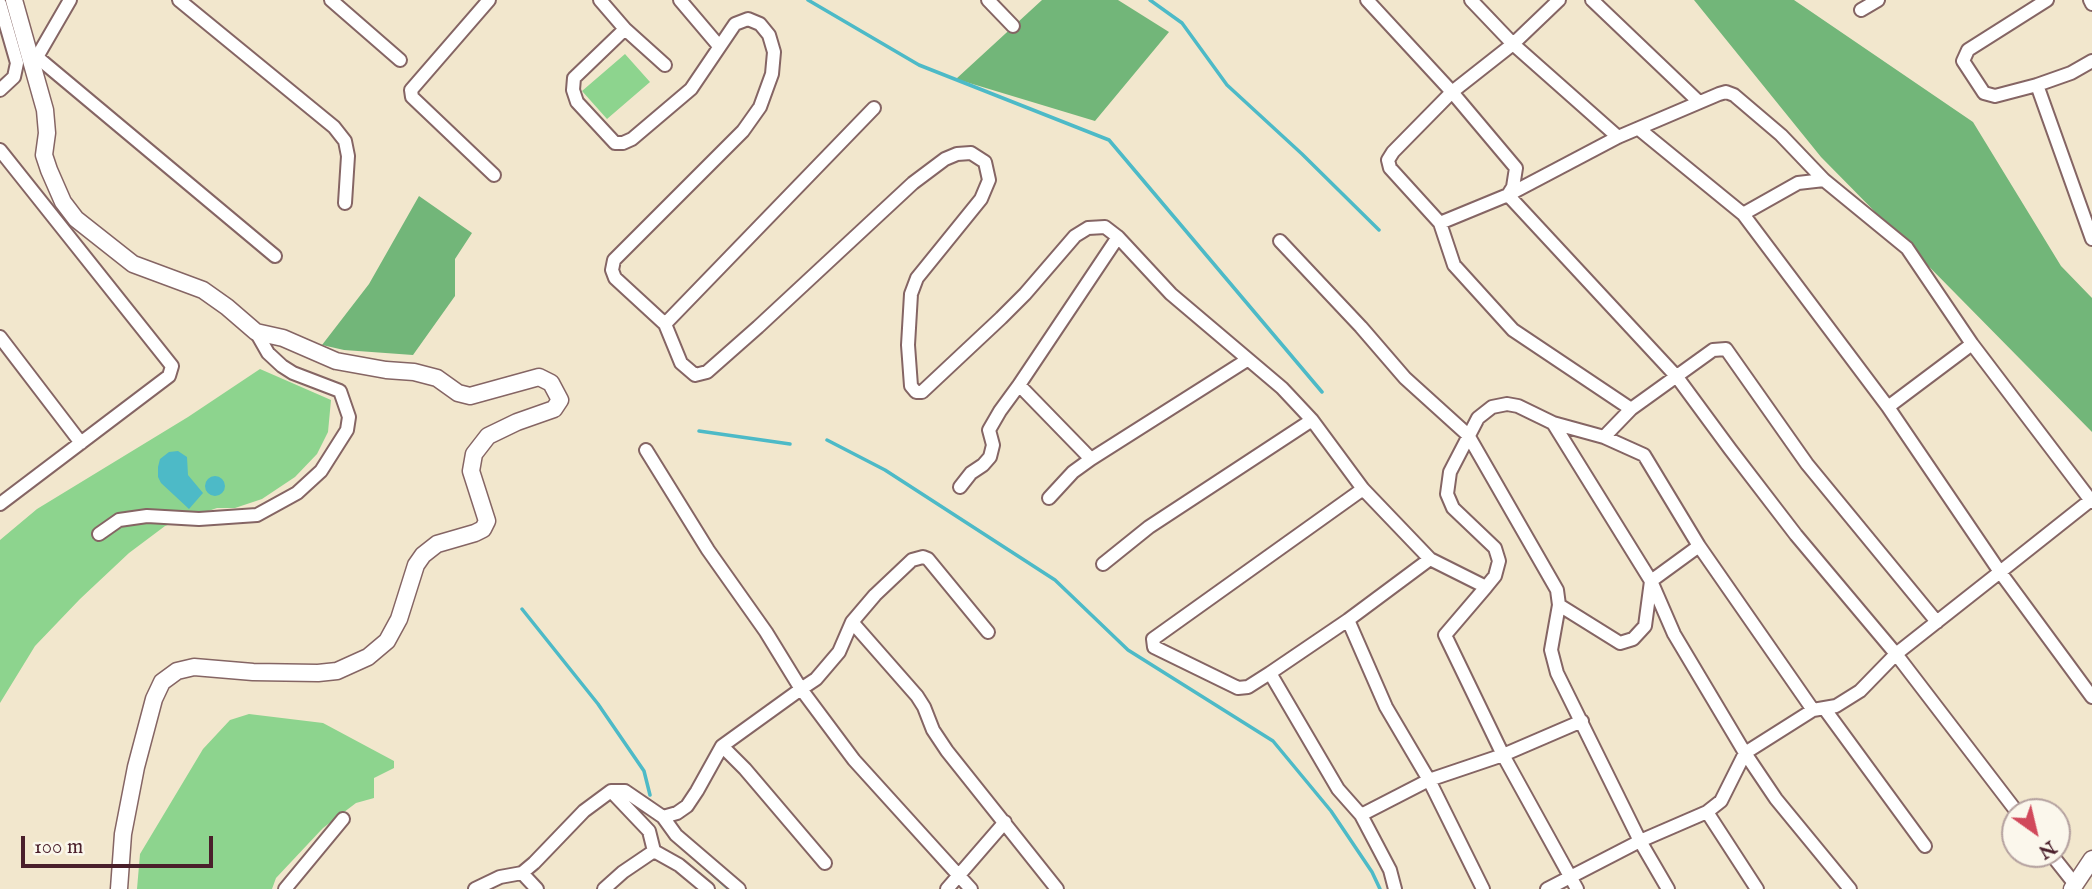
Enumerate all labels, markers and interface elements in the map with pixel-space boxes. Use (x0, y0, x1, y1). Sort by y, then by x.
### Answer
north arrow (2001, 798, 2071, 868)
scale bar (24, 822, 217, 866)
text: 100 m (34, 834, 83, 861)
text: N (2033, 834, 2060, 863)

